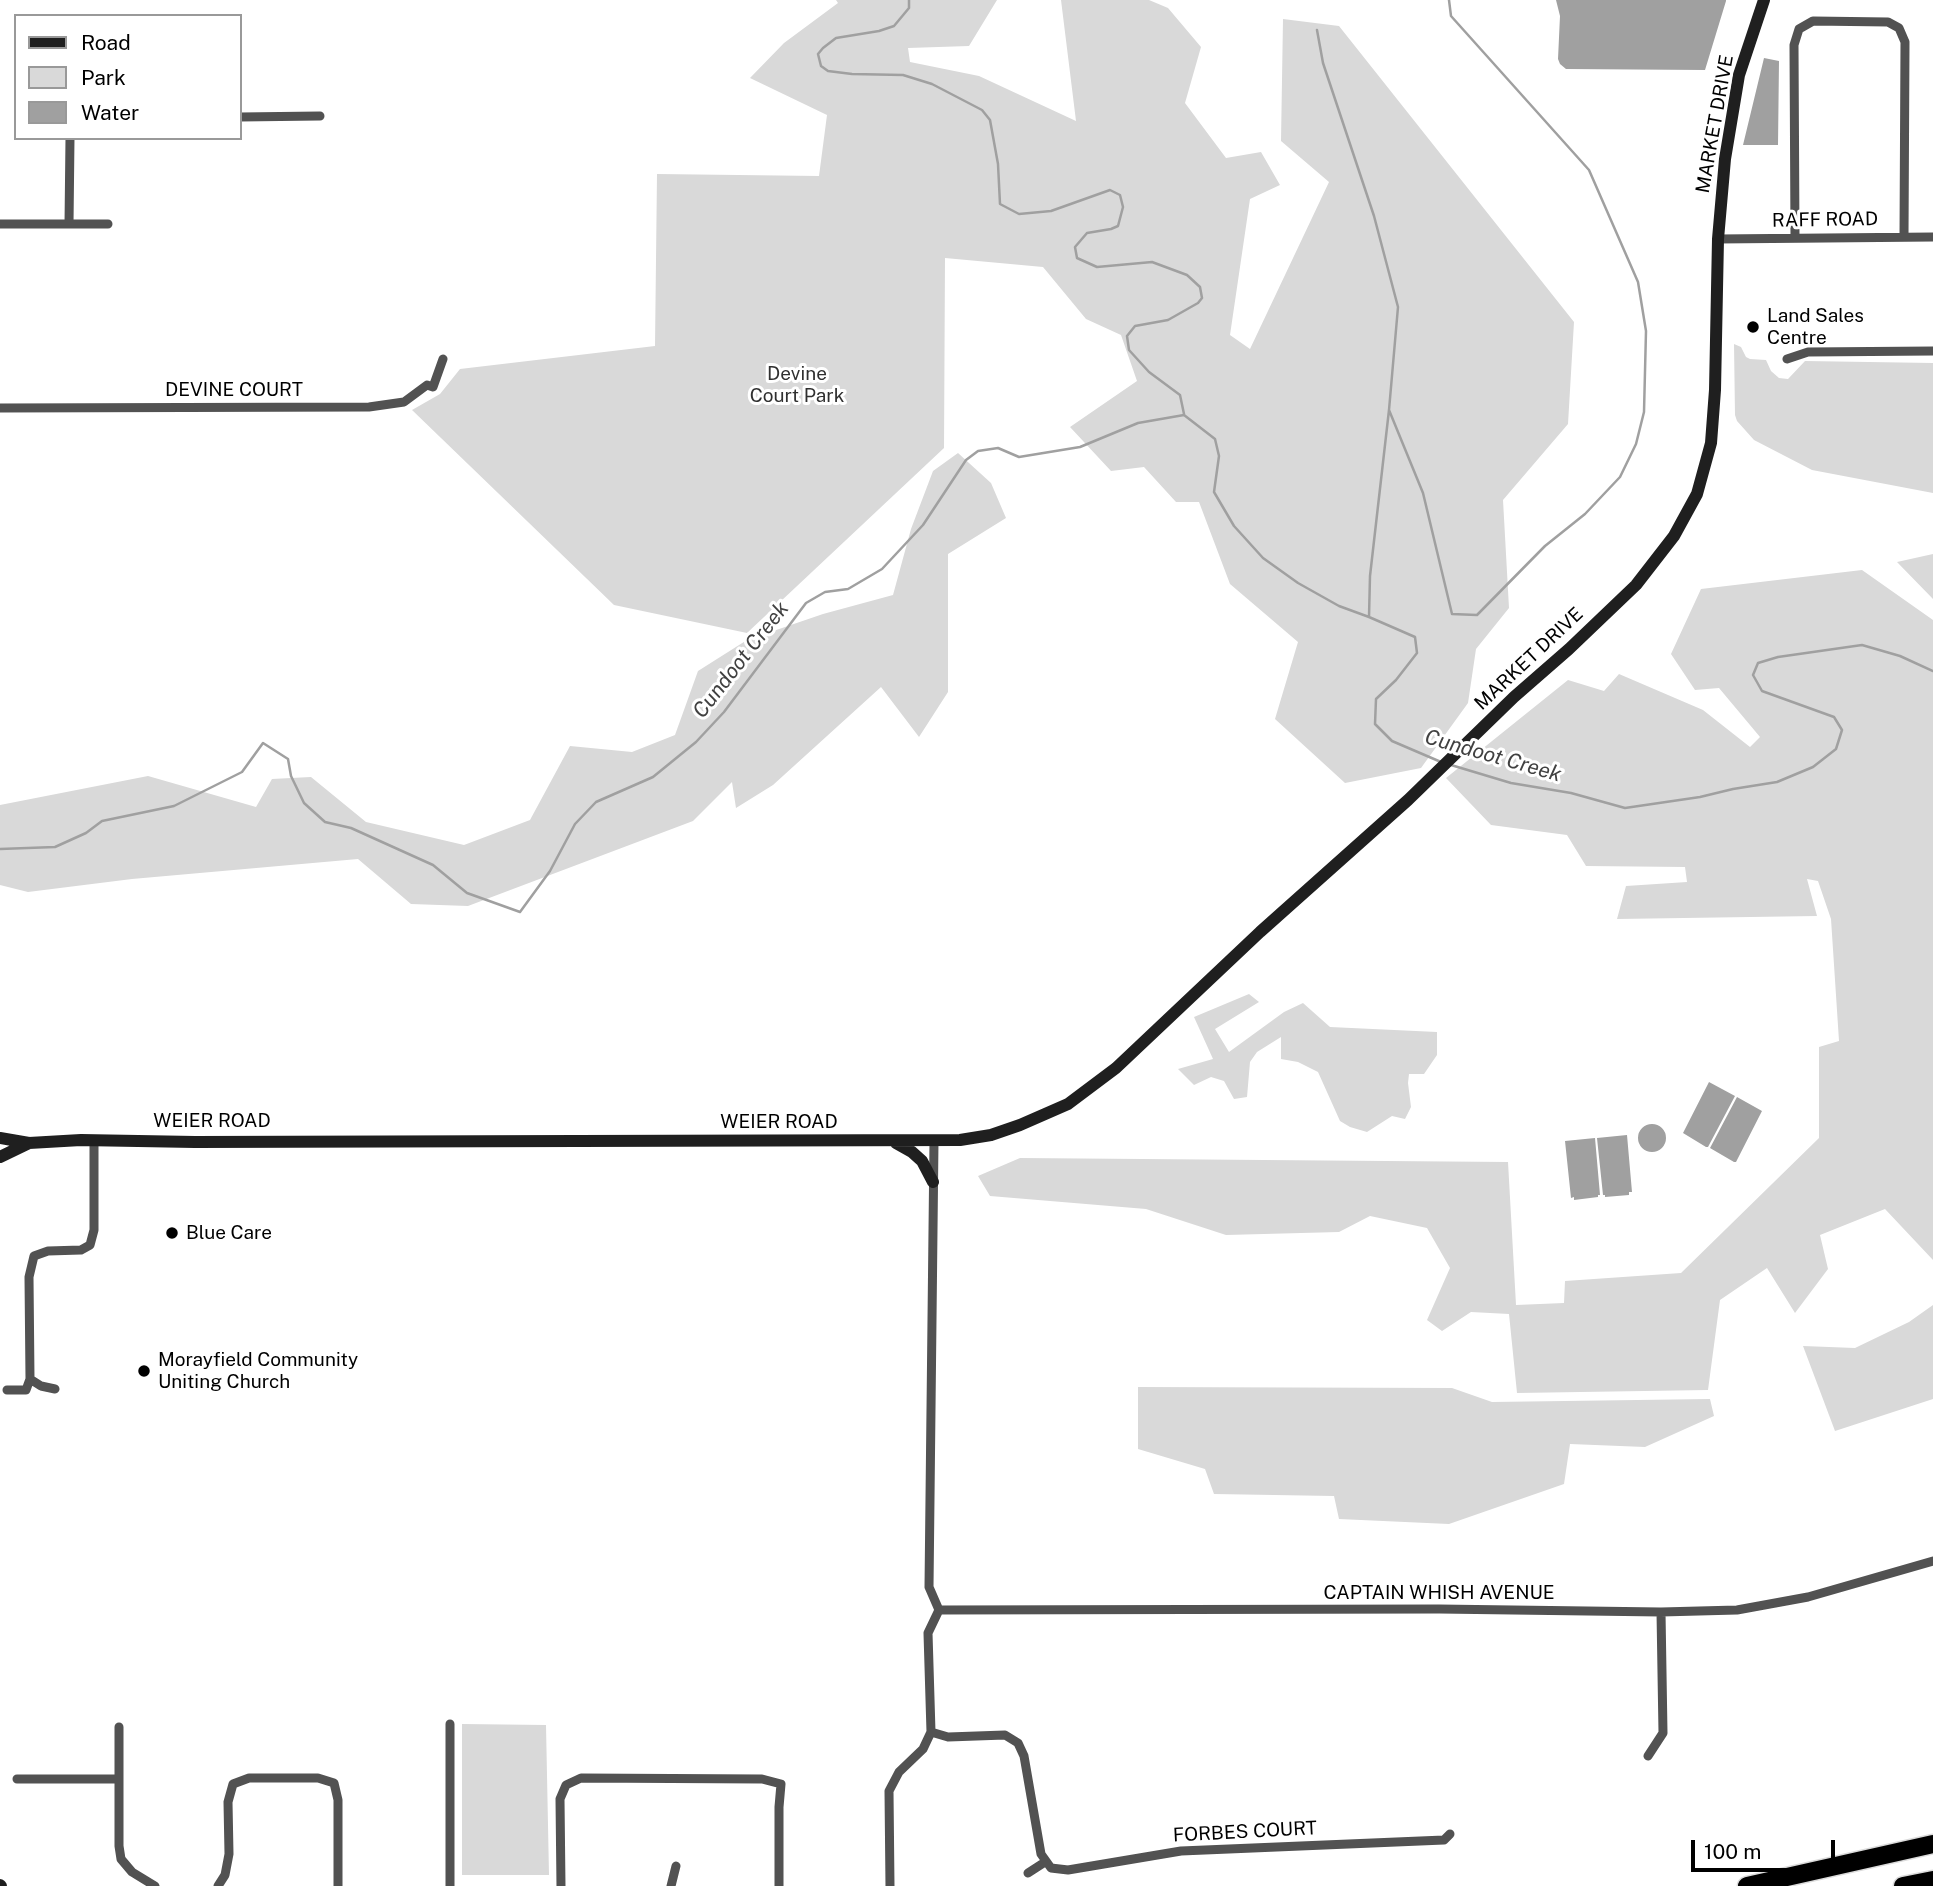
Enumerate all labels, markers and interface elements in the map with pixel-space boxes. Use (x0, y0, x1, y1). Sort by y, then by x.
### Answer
legend (14, 14, 242, 140)
text: Road (81, 30, 131, 55)
street label: MARKET DRIVE (1692, 53, 1738, 195)
text: Park (81, 65, 126, 90)
text: Water (81, 100, 139, 125)
street label: RAFF ROAD (1772, 208, 1878, 232)
place label: Land Sales Centre (1767, 305, 1864, 349)
marker: Land Sales Centre (1745, 319, 1761, 335)
park label: Devine Court Park (750, 363, 844, 407)
street label: DEVINE COURT (165, 379, 303, 401)
water label: Cundoot Creek (688, 597, 794, 723)
street label: MARKET DRIVE (1470, 603, 1588, 715)
water label: Cundoot Creek (1422, 724, 1564, 788)
street label: WEIER ROAD (153, 1110, 271, 1132)
street label: WEIER ROAD (720, 1111, 838, 1133)
place label: Blue Care (186, 1222, 272, 1244)
marker: Blue Care (164, 1225, 180, 1241)
place label: Morayfield Community Uniting Church (158, 1349, 358, 1393)
marker: Morayfield Community Uniting Church (136, 1363, 152, 1379)
street label: CAPTAIN WHISH AVENUE (1323, 1582, 1555, 1604)
street label: FORBES COURT (1172, 1817, 1318, 1847)
scale bar (1695, 1826, 1839, 1870)
text: 100 m (1704, 1839, 1761, 1864)

